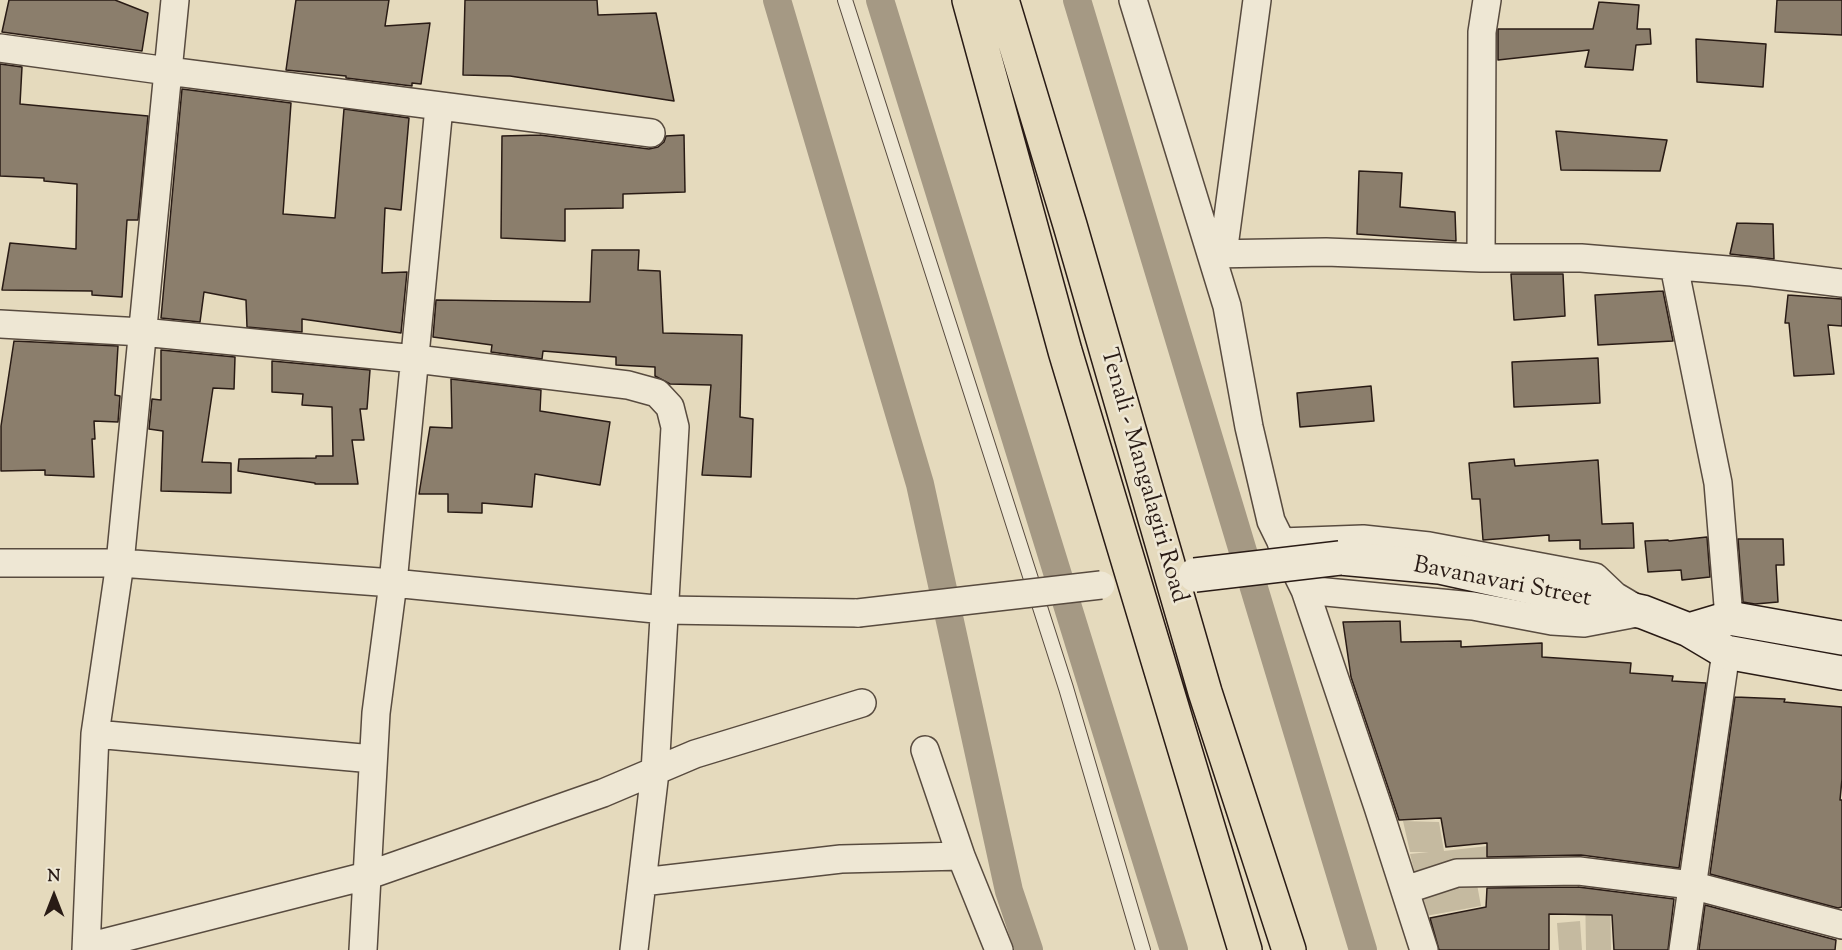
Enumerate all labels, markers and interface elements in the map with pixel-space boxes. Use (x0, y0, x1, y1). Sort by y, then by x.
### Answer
street label: Tenali - Mangalagiri Road (1092, 345, 1192, 607)
street label: Bavanavari Street (1411, 553, 1593, 615)
north arrow (24, 866, 84, 926)
text: N (48, 866, 60, 889)

